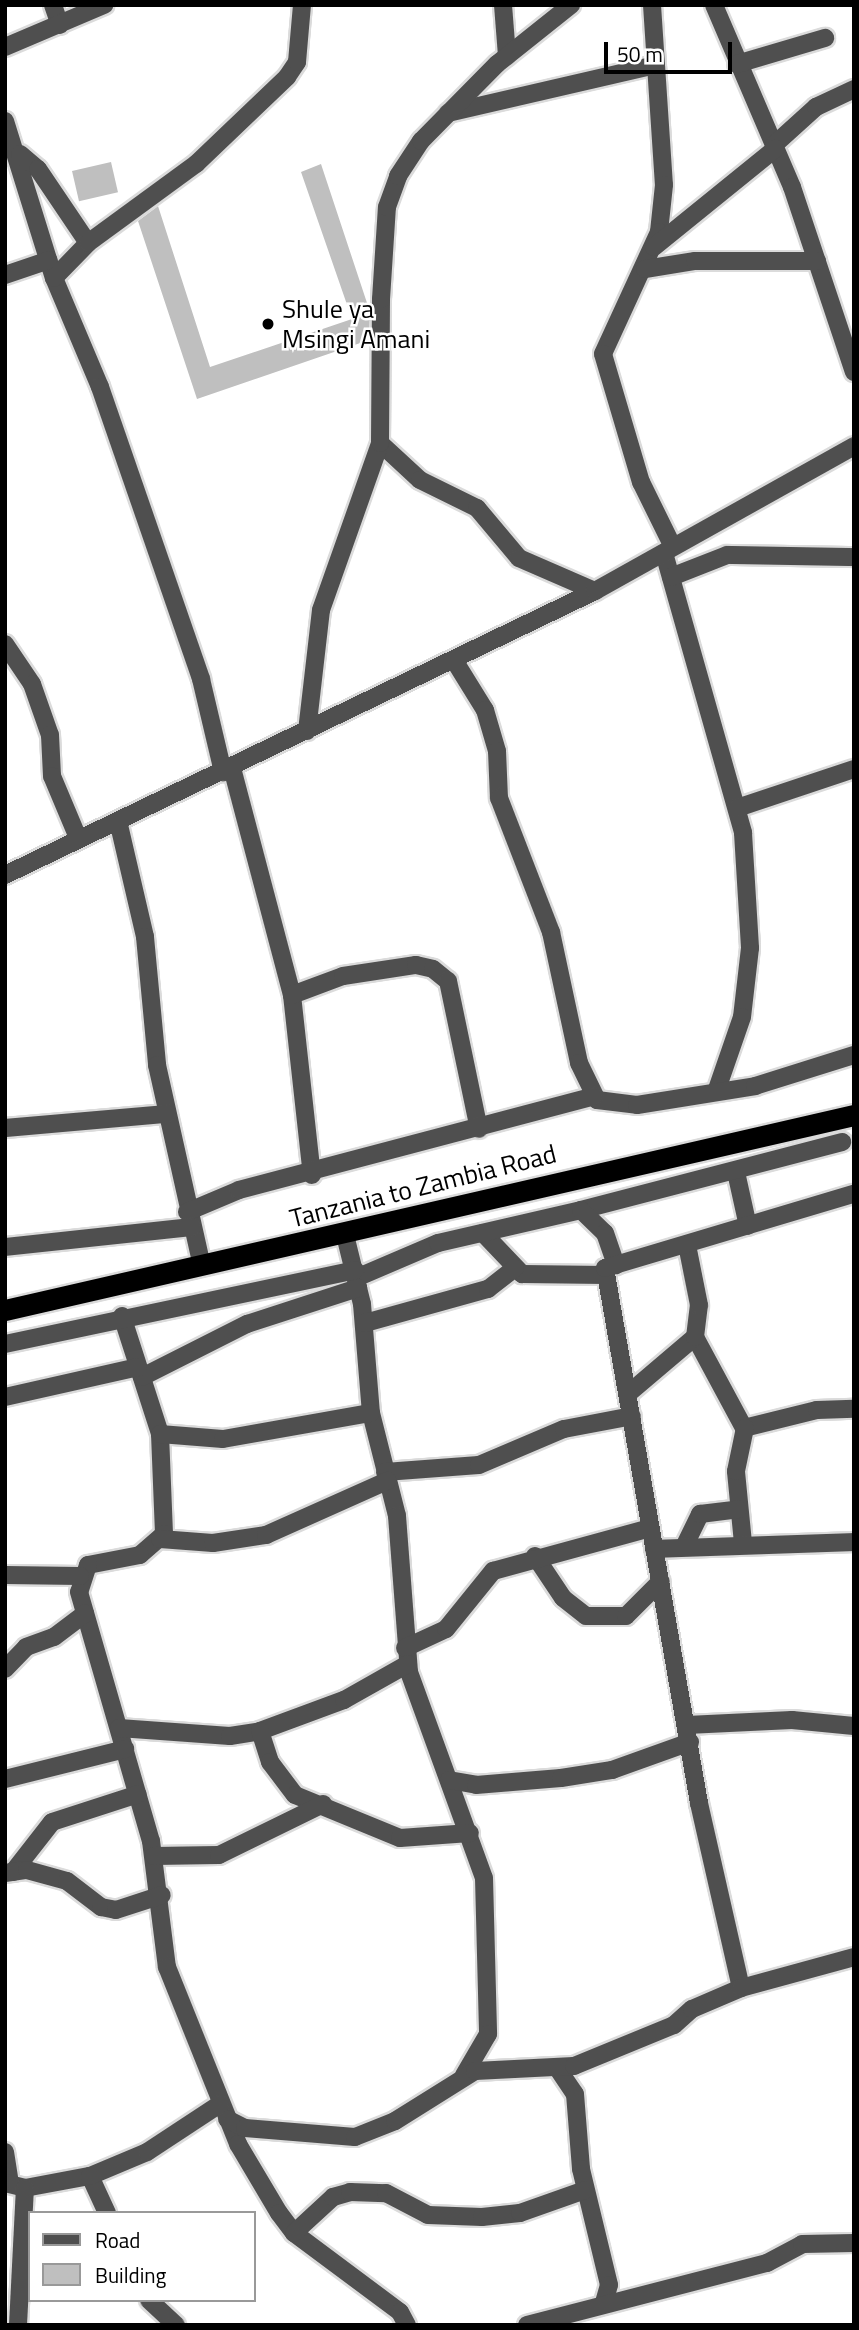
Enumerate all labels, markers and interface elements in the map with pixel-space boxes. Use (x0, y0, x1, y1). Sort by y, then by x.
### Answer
scale bar (607, 28, 735, 72)
text: 50 m (617, 38, 663, 70)
place label: Shule ya Msingi Amani (282, 293, 430, 354)
marker: Shule ya Msingi Amani (260, 316, 276, 332)
street label: Tanzania to Zambia Road (287, 1138, 559, 1234)
legend (28, 2211, 256, 2302)
text: Road (95, 2224, 140, 2256)
text: Building (95, 2259, 166, 2291)

